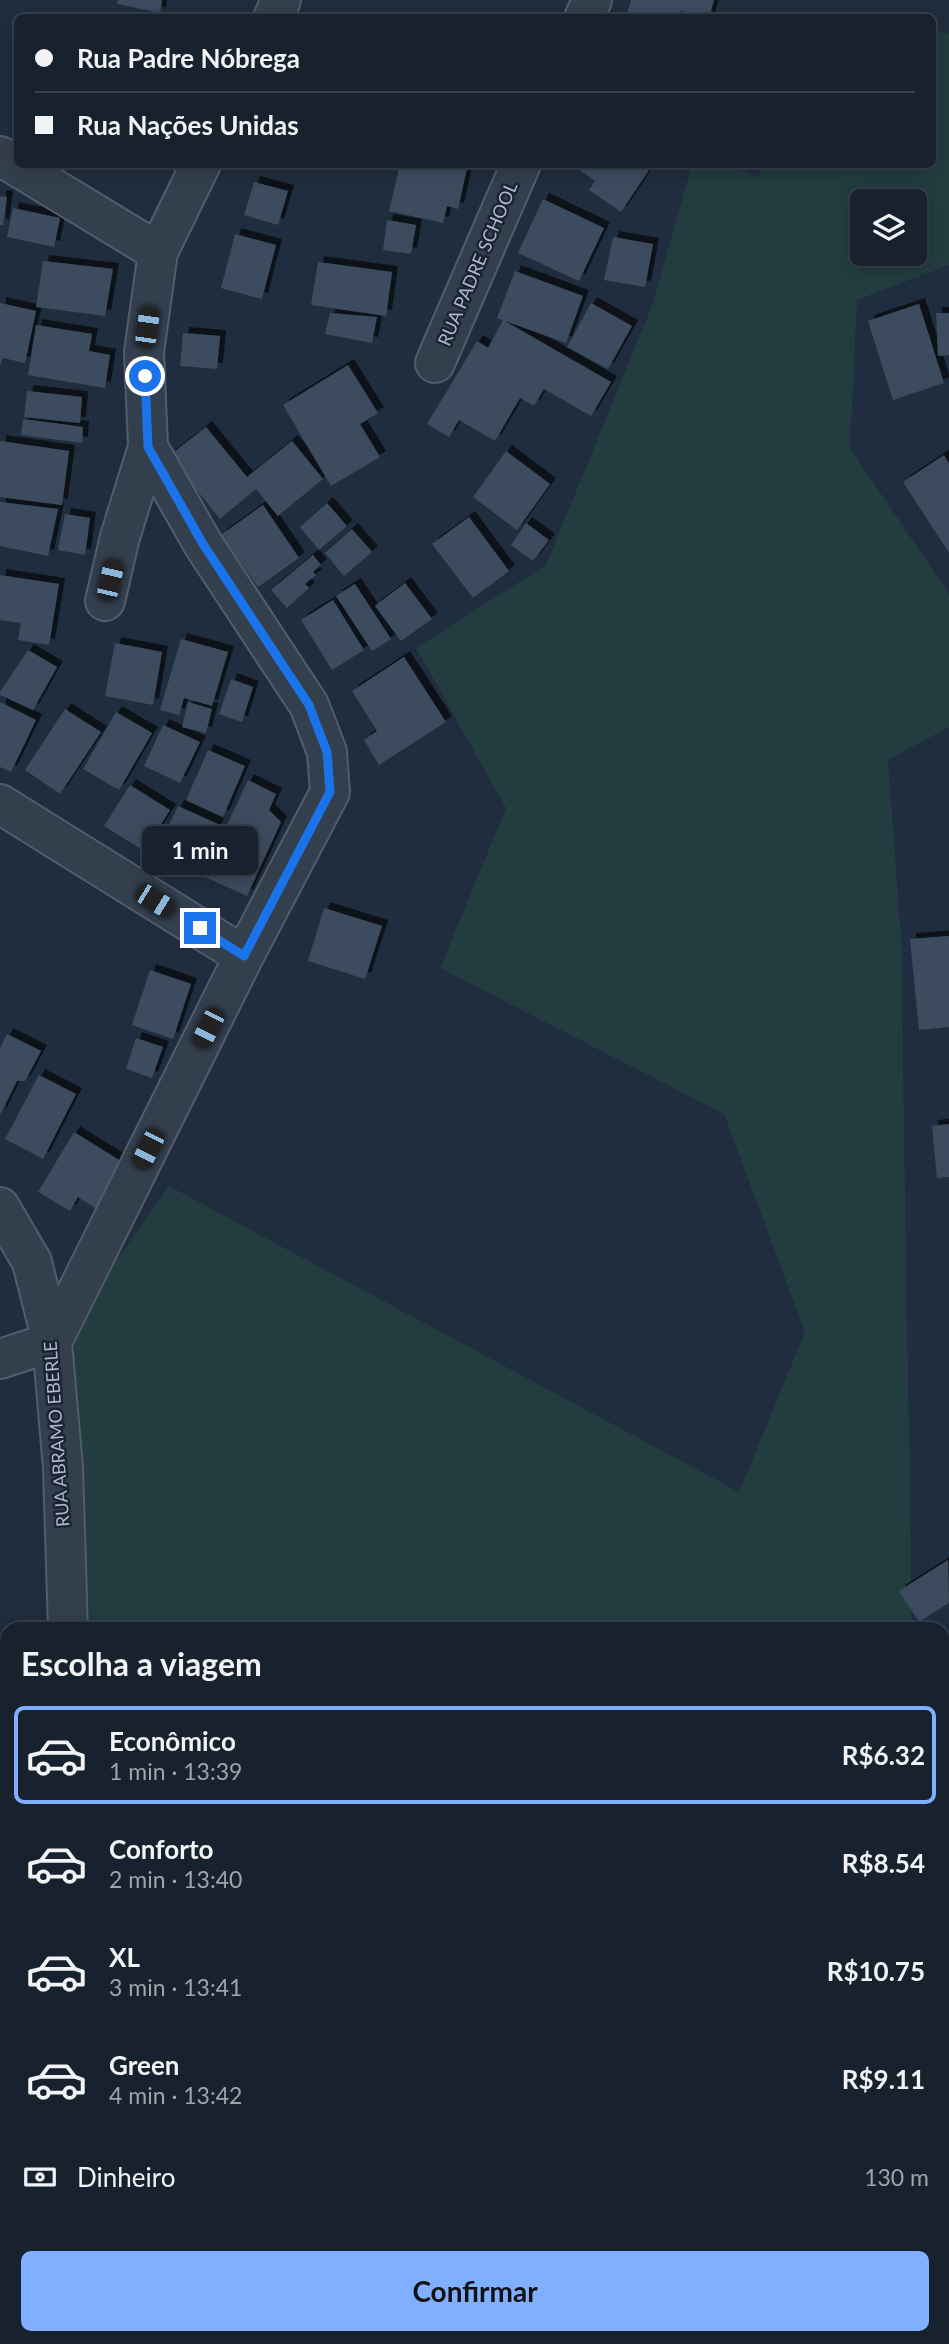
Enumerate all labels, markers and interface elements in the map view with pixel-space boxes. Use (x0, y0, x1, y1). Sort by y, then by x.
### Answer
text: Rua Padre Nóbrega (77, 42, 300, 74)
text: Rua Nações Unidas (77, 109, 299, 141)
street label: RUA PADRE SCHOOL (433, 178, 522, 349)
map controls (850, 189, 927, 266)
button: layers (850, 189, 927, 266)
car (134, 305, 161, 349)
route start (129, 360, 161, 392)
car (96, 557, 125, 603)
callout: 1 min (142, 827, 258, 876)
text: 1 min (171, 836, 229, 864)
car (132, 881, 179, 921)
route end (184, 912, 216, 944)
car (190, 1005, 227, 1051)
car (130, 1126, 167, 1172)
street label: RUA ABRAMO EBERLE (39, 1340, 73, 1528)
text: Escolha a viagem (21, 1644, 262, 1683)
icon: car (25, 1724, 88, 1787)
text: Econômico (109, 1725, 236, 1757)
text: R$6.32 (842, 1739, 925, 1771)
text: 1 min · 13:39 (109, 1757, 242, 1785)
icon: car (25, 1832, 88, 1895)
text: Conforto (109, 1833, 213, 1865)
text: R$8.54 (842, 1847, 925, 1879)
text: 2 min · 13:40 (109, 1865, 242, 1893)
icon: car (25, 1940, 88, 2003)
text: XL (109, 1941, 140, 1973)
text: R$10.75 (827, 1955, 925, 1987)
text: 3 min · 13:41 (109, 1973, 242, 2001)
icon: car (25, 2048, 88, 2111)
text: Green (109, 2049, 179, 2081)
text: R$9.11 (842, 2063, 925, 2095)
text: 4 min · 13:42 (109, 2081, 242, 2109)
icon: cash (21, 2158, 59, 2196)
text: Dinheiro (77, 2161, 175, 2193)
text: 130 m (864, 2163, 929, 2191)
button: Confirmar (21, 2251, 929, 2331)

